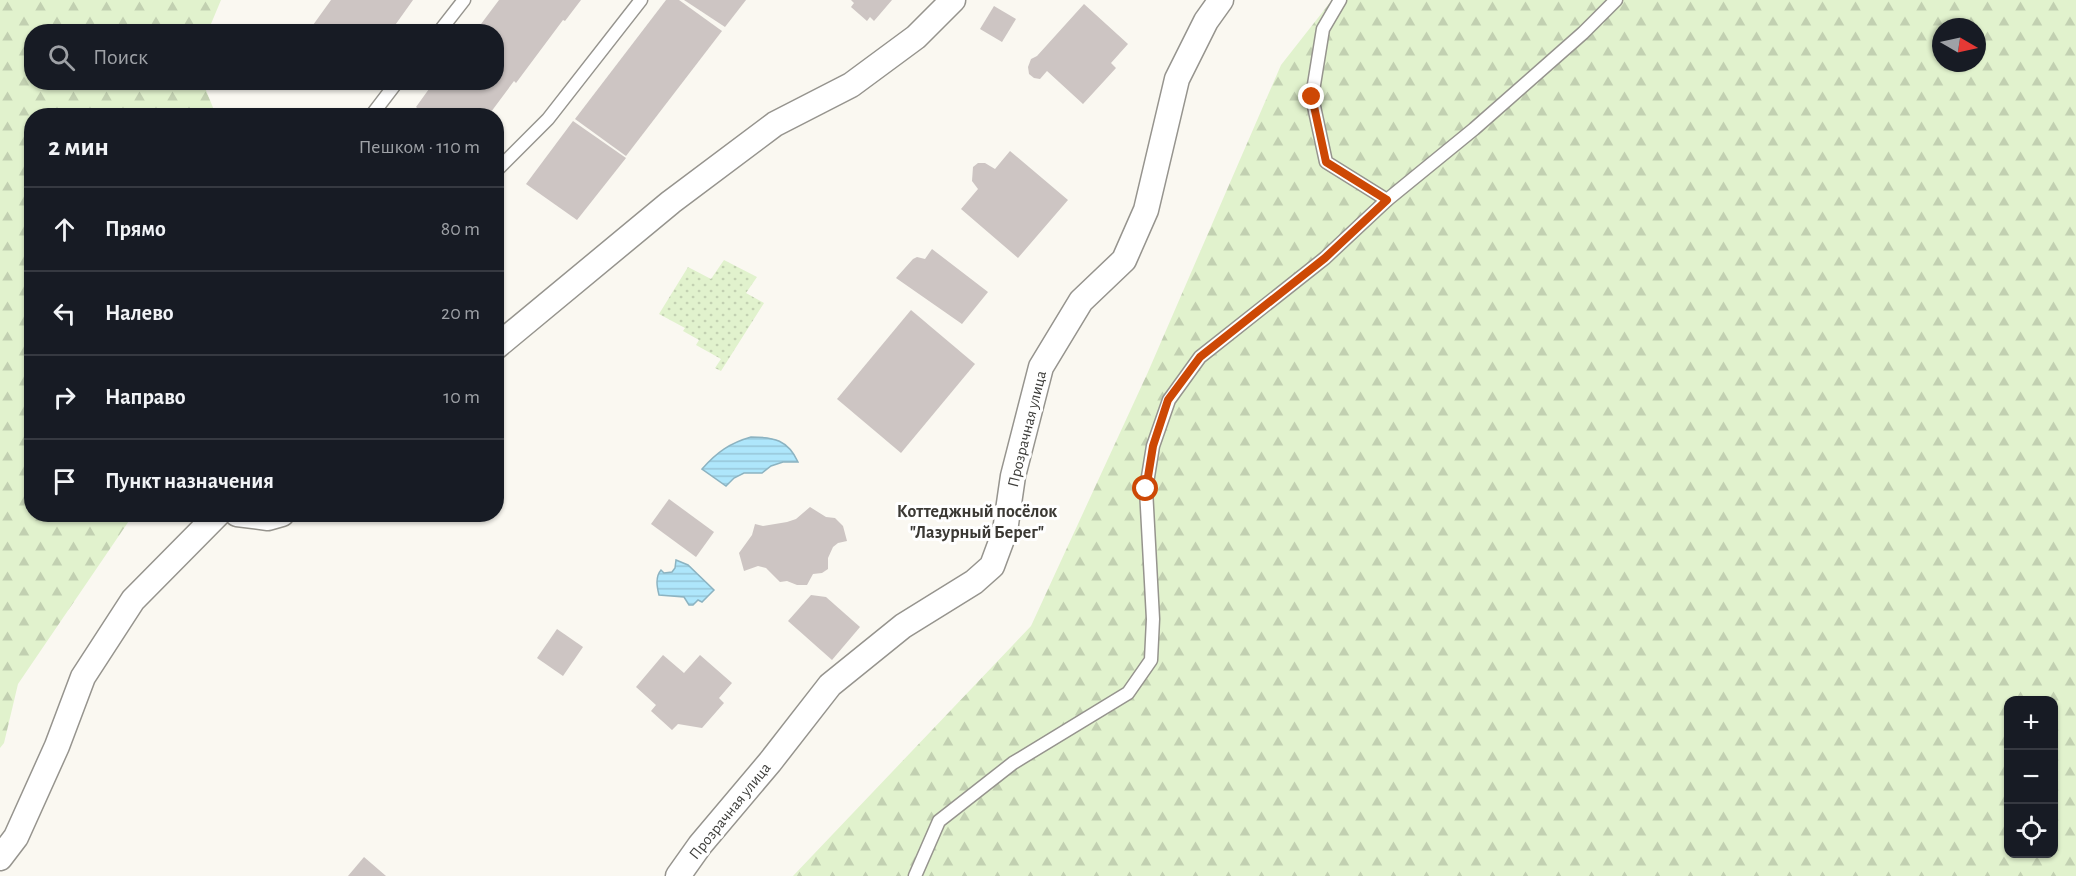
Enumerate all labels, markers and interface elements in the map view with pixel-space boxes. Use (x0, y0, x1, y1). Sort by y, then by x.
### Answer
north arrow (1932, 18, 1986, 72)
search box (24, 24, 504, 90)
icon: search (45, 41, 78, 74)
text: Поиск (93, 46, 148, 68)
route end (1298, 83, 1324, 109)
text: 2 мин (48, 134, 109, 160)
text: Пешком · 110 m (359, 137, 480, 157)
icon: ahead (48, 213, 81, 246)
text: Прямо (105, 218, 166, 240)
text: 80 m (441, 219, 480, 239)
icon: left (48, 297, 81, 330)
text: Налево (105, 302, 174, 324)
text: 20 m (441, 303, 480, 323)
street label: Прозрачная улица (1005, 369, 1050, 489)
icon: right (48, 381, 81, 414)
text: Направо (105, 386, 186, 408)
text: 10 m (443, 387, 480, 407)
icon: arrive (48, 465, 81, 498)
text: Пункт назначения (105, 470, 274, 492)
route start (1132, 475, 1158, 501)
district label: Коттеджный посёлок "Лазурный Берег" (897, 503, 1057, 542)
map controls (2004, 696, 2058, 858)
button: + (2004, 696, 2058, 750)
button: − (2004, 750, 2058, 804)
street label: Прозрачная улица (686, 760, 775, 863)
button: locate (2004, 804, 2058, 858)

